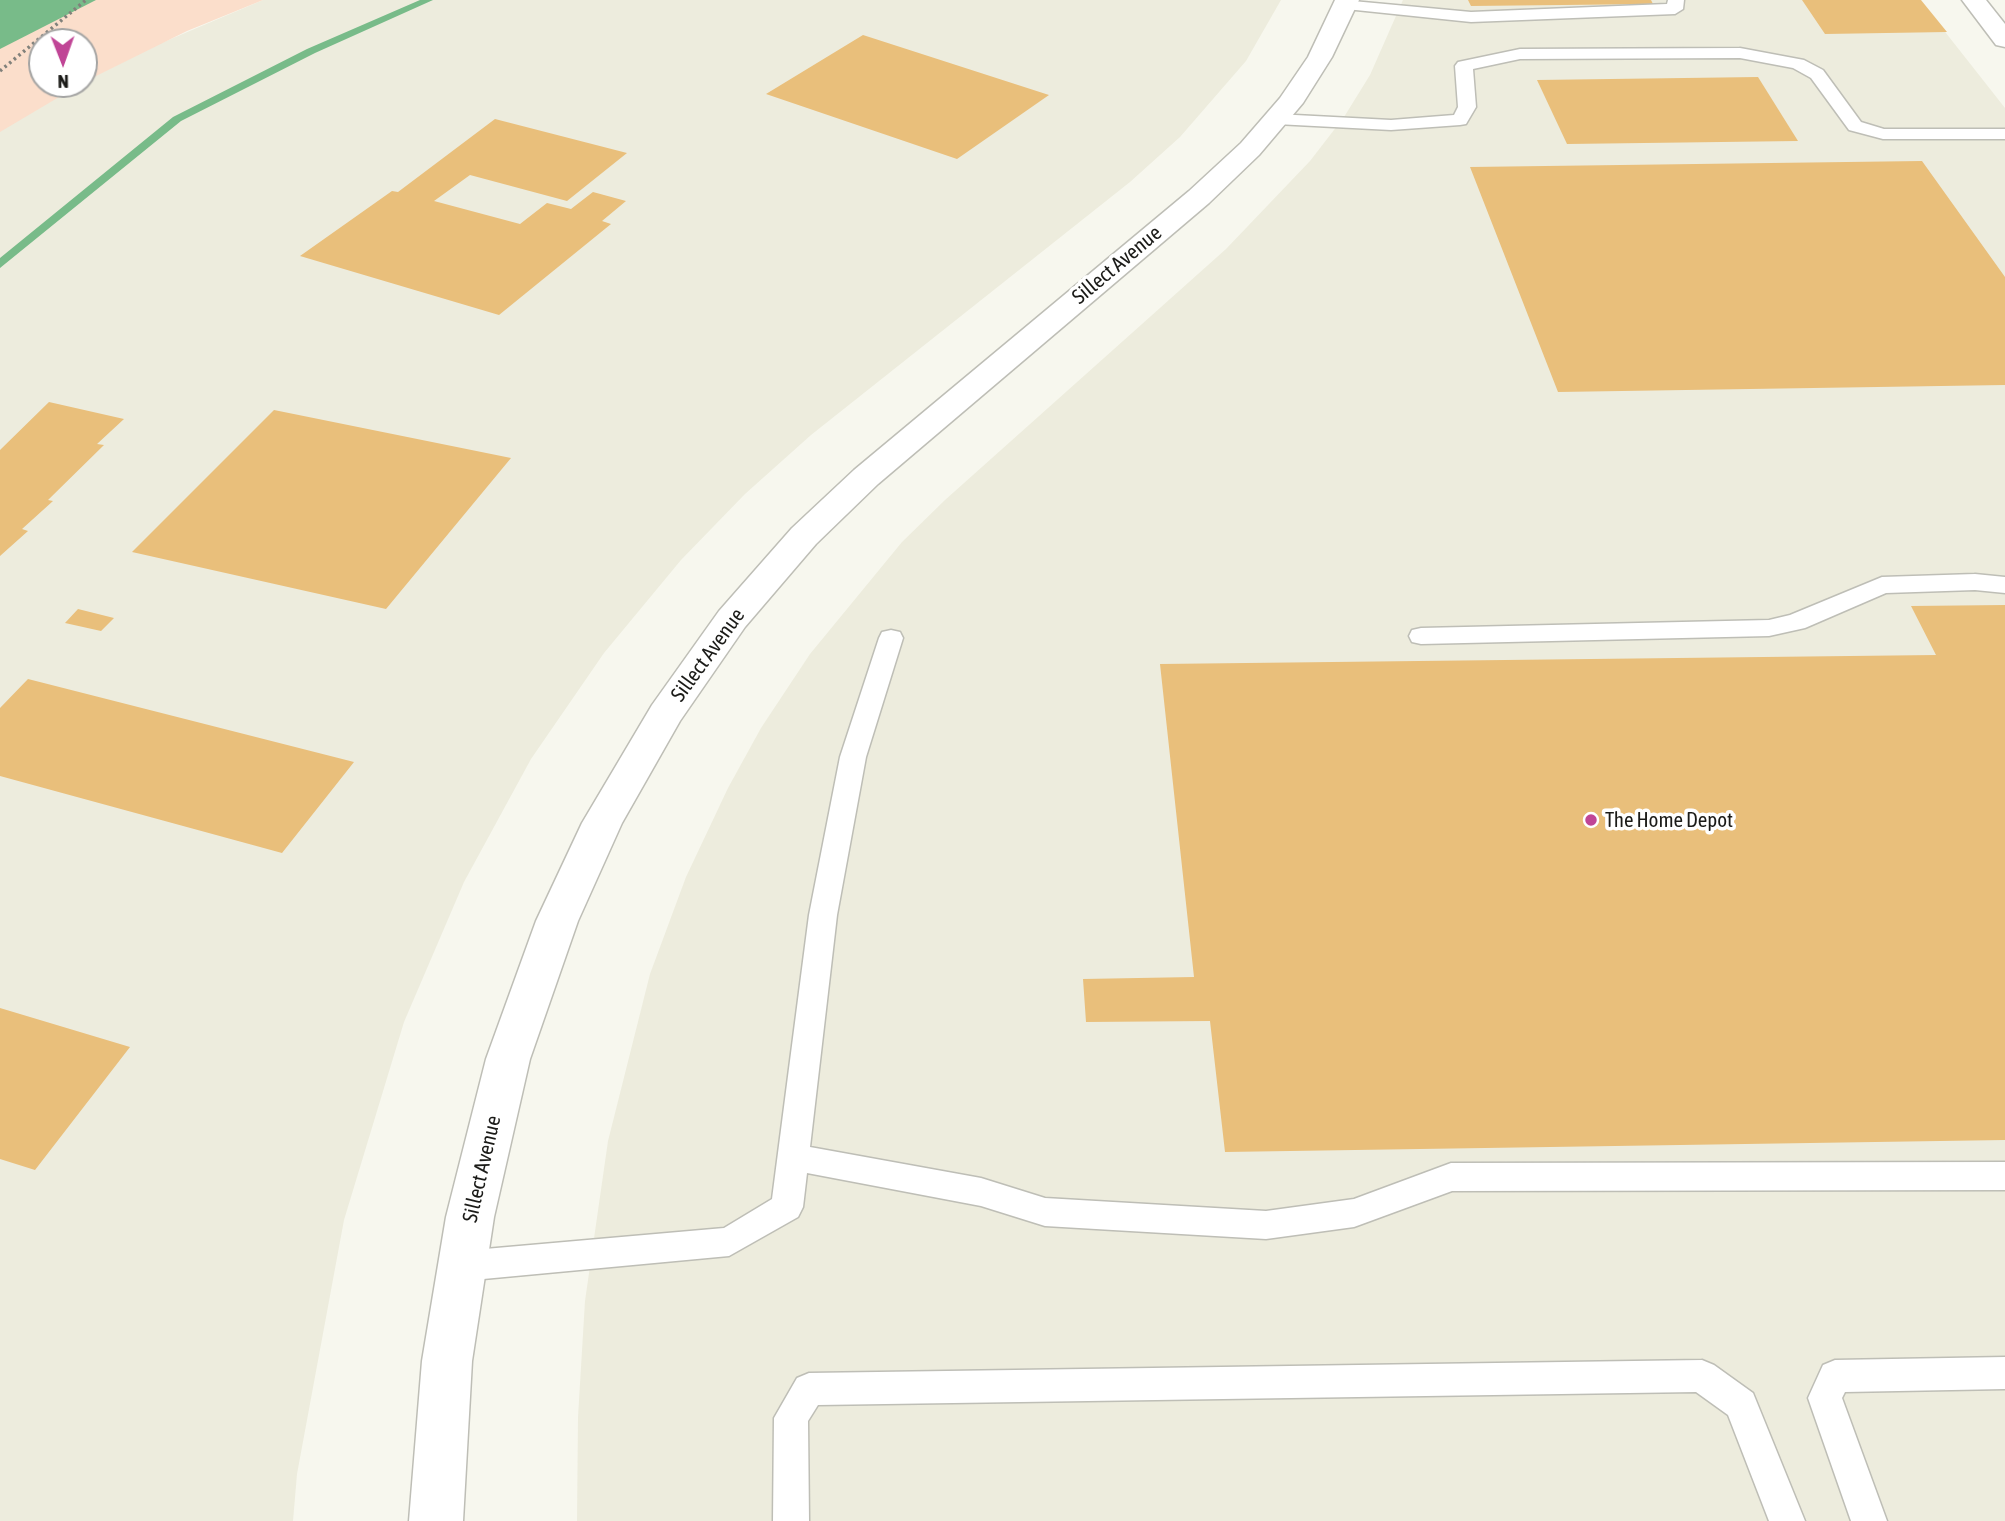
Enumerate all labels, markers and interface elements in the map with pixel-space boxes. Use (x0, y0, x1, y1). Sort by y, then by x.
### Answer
north arrow (28, 28, 98, 98)
text: N (58, 71, 69, 93)
street label: Sillect Avenue (1067, 220, 1167, 310)
street label: Sillect Avenue (666, 604, 750, 706)
place label: The Home Depot (1605, 807, 1733, 833)
marker: The Home Depot (1583, 812, 1599, 828)
street label: Sillect Avenue (457, 1113, 507, 1225)

